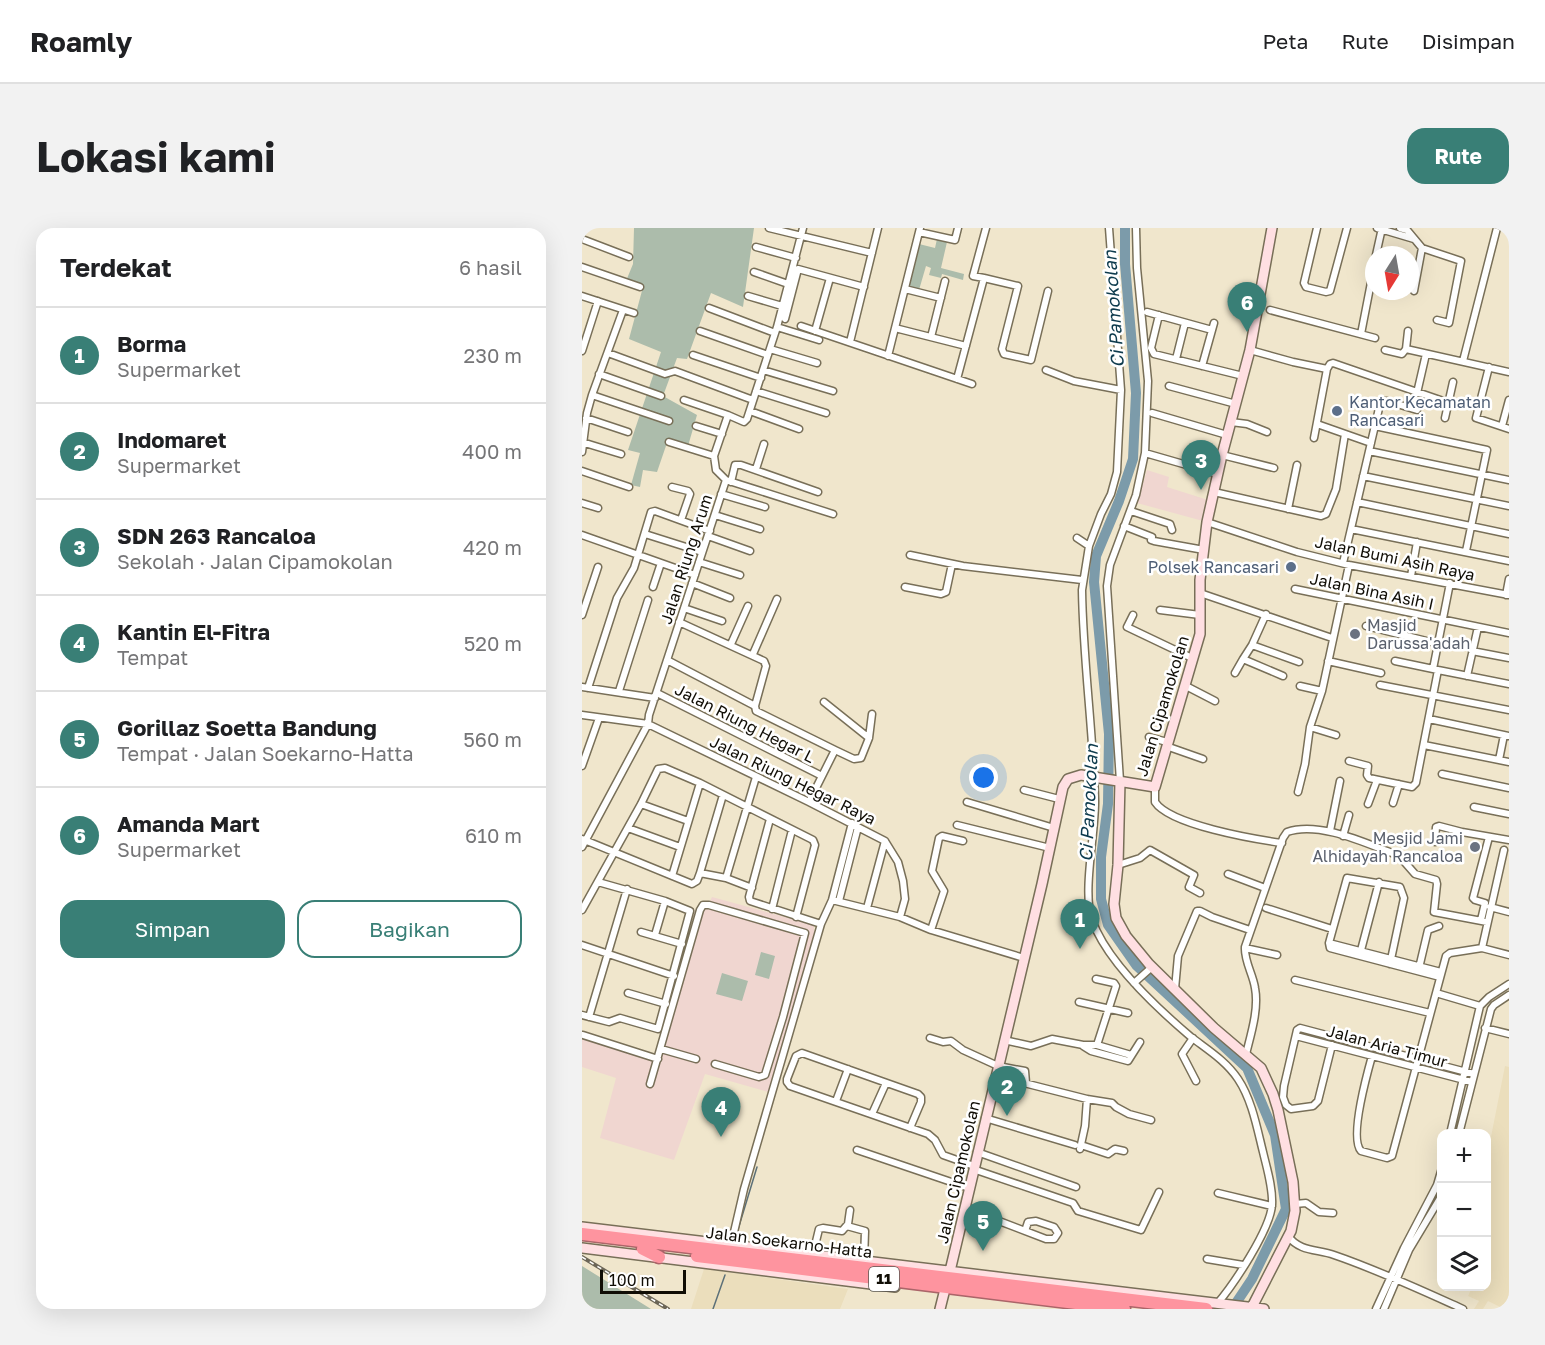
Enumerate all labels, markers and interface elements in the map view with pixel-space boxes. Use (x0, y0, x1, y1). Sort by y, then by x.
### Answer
text: Roamly (30, 25, 132, 58)
text: Peta (1262, 28, 1308, 54)
text: Rute (1341, 28, 1389, 54)
text: Disimpan (1422, 28, 1515, 54)
button: Rute (1407, 128, 1509, 184)
text: Lokasi kami (36, 131, 276, 181)
north arrow (1365, 246, 1419, 300)
water label: Ci Pamokolan (1098, 249, 1128, 369)
text: Terdekat (60, 252, 172, 283)
text: 6 hasil (459, 255, 522, 279)
pin: 6 (1228, 282, 1266, 332)
text: Borma (117, 330, 186, 357)
text: 1 (74, 343, 85, 367)
text: 230 m (464, 343, 522, 367)
text: Supermarket (117, 357, 241, 381)
place label: Kantor Kecamatan Rancasari (1349, 392, 1491, 430)
marker: Kantor Kecamatan Rancasari (1330, 404, 1344, 418)
text: Indomaret (117, 426, 226, 453)
text: 2 (73, 439, 86, 463)
text: 400 m (462, 439, 522, 463)
pin: 3 (1182, 440, 1220, 490)
text: Supermarket (117, 453, 241, 477)
street label: Jalan Riung Arum (656, 492, 716, 626)
text: SDN 263 Rancaloa (117, 522, 316, 549)
street label: Jalan Bumi Asih Raya (1313, 531, 1477, 585)
text: 3 (73, 535, 86, 559)
text: 420 m (463, 535, 522, 559)
text: Sekolah · Jalan Cipamokolan (117, 549, 393, 573)
place label: Polsek Rancasari (1148, 557, 1279, 577)
marker: Polsek Rancasari (1284, 560, 1298, 574)
street label: Jalan Bina Asih I (1308, 568, 1436, 614)
place label: Masjid Darussa'adah (1367, 615, 1470, 653)
text: Kantin El-Fitra (117, 618, 270, 645)
marker: Masjid Darussa'adah (1348, 627, 1362, 641)
text: 4 (73, 631, 86, 655)
text: 520 m (464, 631, 522, 655)
street label: Jalan Cipamokolan (1131, 633, 1193, 779)
text: Tempat (117, 645, 188, 669)
street label: Jalan Riung Hegar L (672, 679, 818, 767)
text: Gorillaz Soetta Bandung (117, 714, 377, 741)
text: 5 (73, 727, 86, 751)
text: 560 m (463, 727, 522, 751)
street label: Jalan Riung Hegar Raya (707, 731, 879, 829)
text: Tempat · Jalan Soekarno-Hatta (117, 741, 414, 765)
water label: Ci Pamokolan (1074, 743, 1102, 862)
your location (969, 763, 998, 792)
text: Amanda Mart (117, 810, 260, 837)
text: 6 (73, 823, 86, 847)
text: 610 m (465, 823, 522, 847)
place label: Mesjid Jami Alhidayah Rancaloa (1312, 828, 1463, 866)
text: Supermarket (117, 837, 241, 861)
marker: Mesjid Jami Alhidayah Rancaloa (1468, 840, 1482, 854)
button: Simpan (60, 900, 285, 958)
button: Bagikan (297, 900, 522, 958)
pin: 1 (1060, 900, 1100, 949)
street label: Jalan Aria Timur (1324, 1020, 1450, 1072)
pin: 2 (988, 1066, 1026, 1116)
pin: 4 (702, 1088, 740, 1137)
street label: Jalan Cipamokolan (932, 1099, 984, 1245)
map controls (1437, 1129, 1491, 1291)
button: + (1437, 1129, 1491, 1183)
button: − (1437, 1183, 1491, 1237)
pin: 5 (964, 1202, 1002, 1251)
street label: Jalan Soekarno-Hatta (705, 1222, 873, 1262)
button: layers (1437, 1237, 1491, 1291)
scale bar (600, 1267, 686, 1294)
road number: 11 (869, 1267, 899, 1291)
text: 100 m (609, 1270, 655, 1290)

